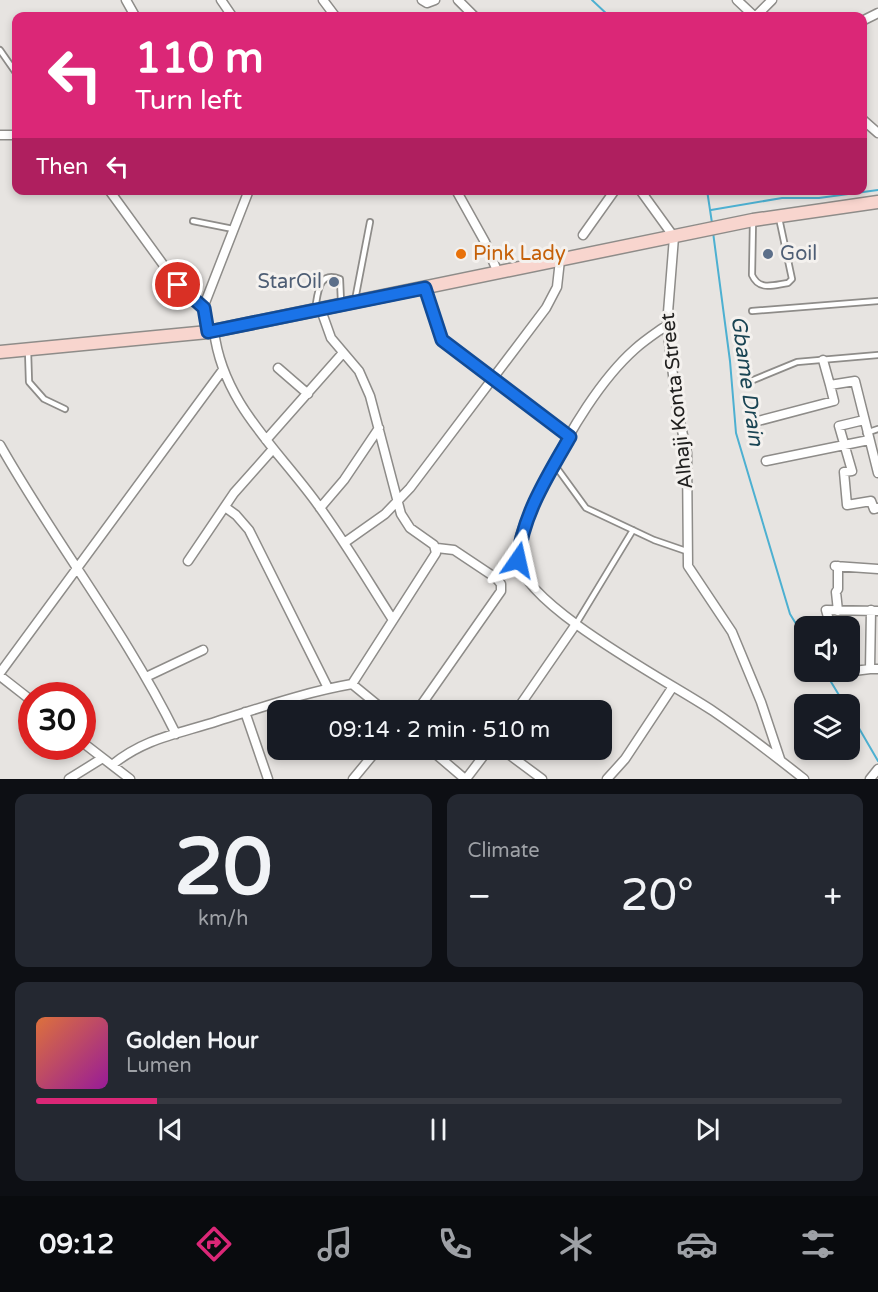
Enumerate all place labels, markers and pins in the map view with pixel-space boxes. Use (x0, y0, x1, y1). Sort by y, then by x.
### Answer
place label: Pink Lady (473, 242, 566, 266)
place label: Goil (780, 242, 817, 266)
marker: Pink Lady (454, 247, 468, 261)
marker: Goil (761, 247, 775, 261)
pin (152, 259, 203, 310)
place label: StarOil (258, 270, 322, 294)
marker: StarOil (327, 275, 341, 289)

